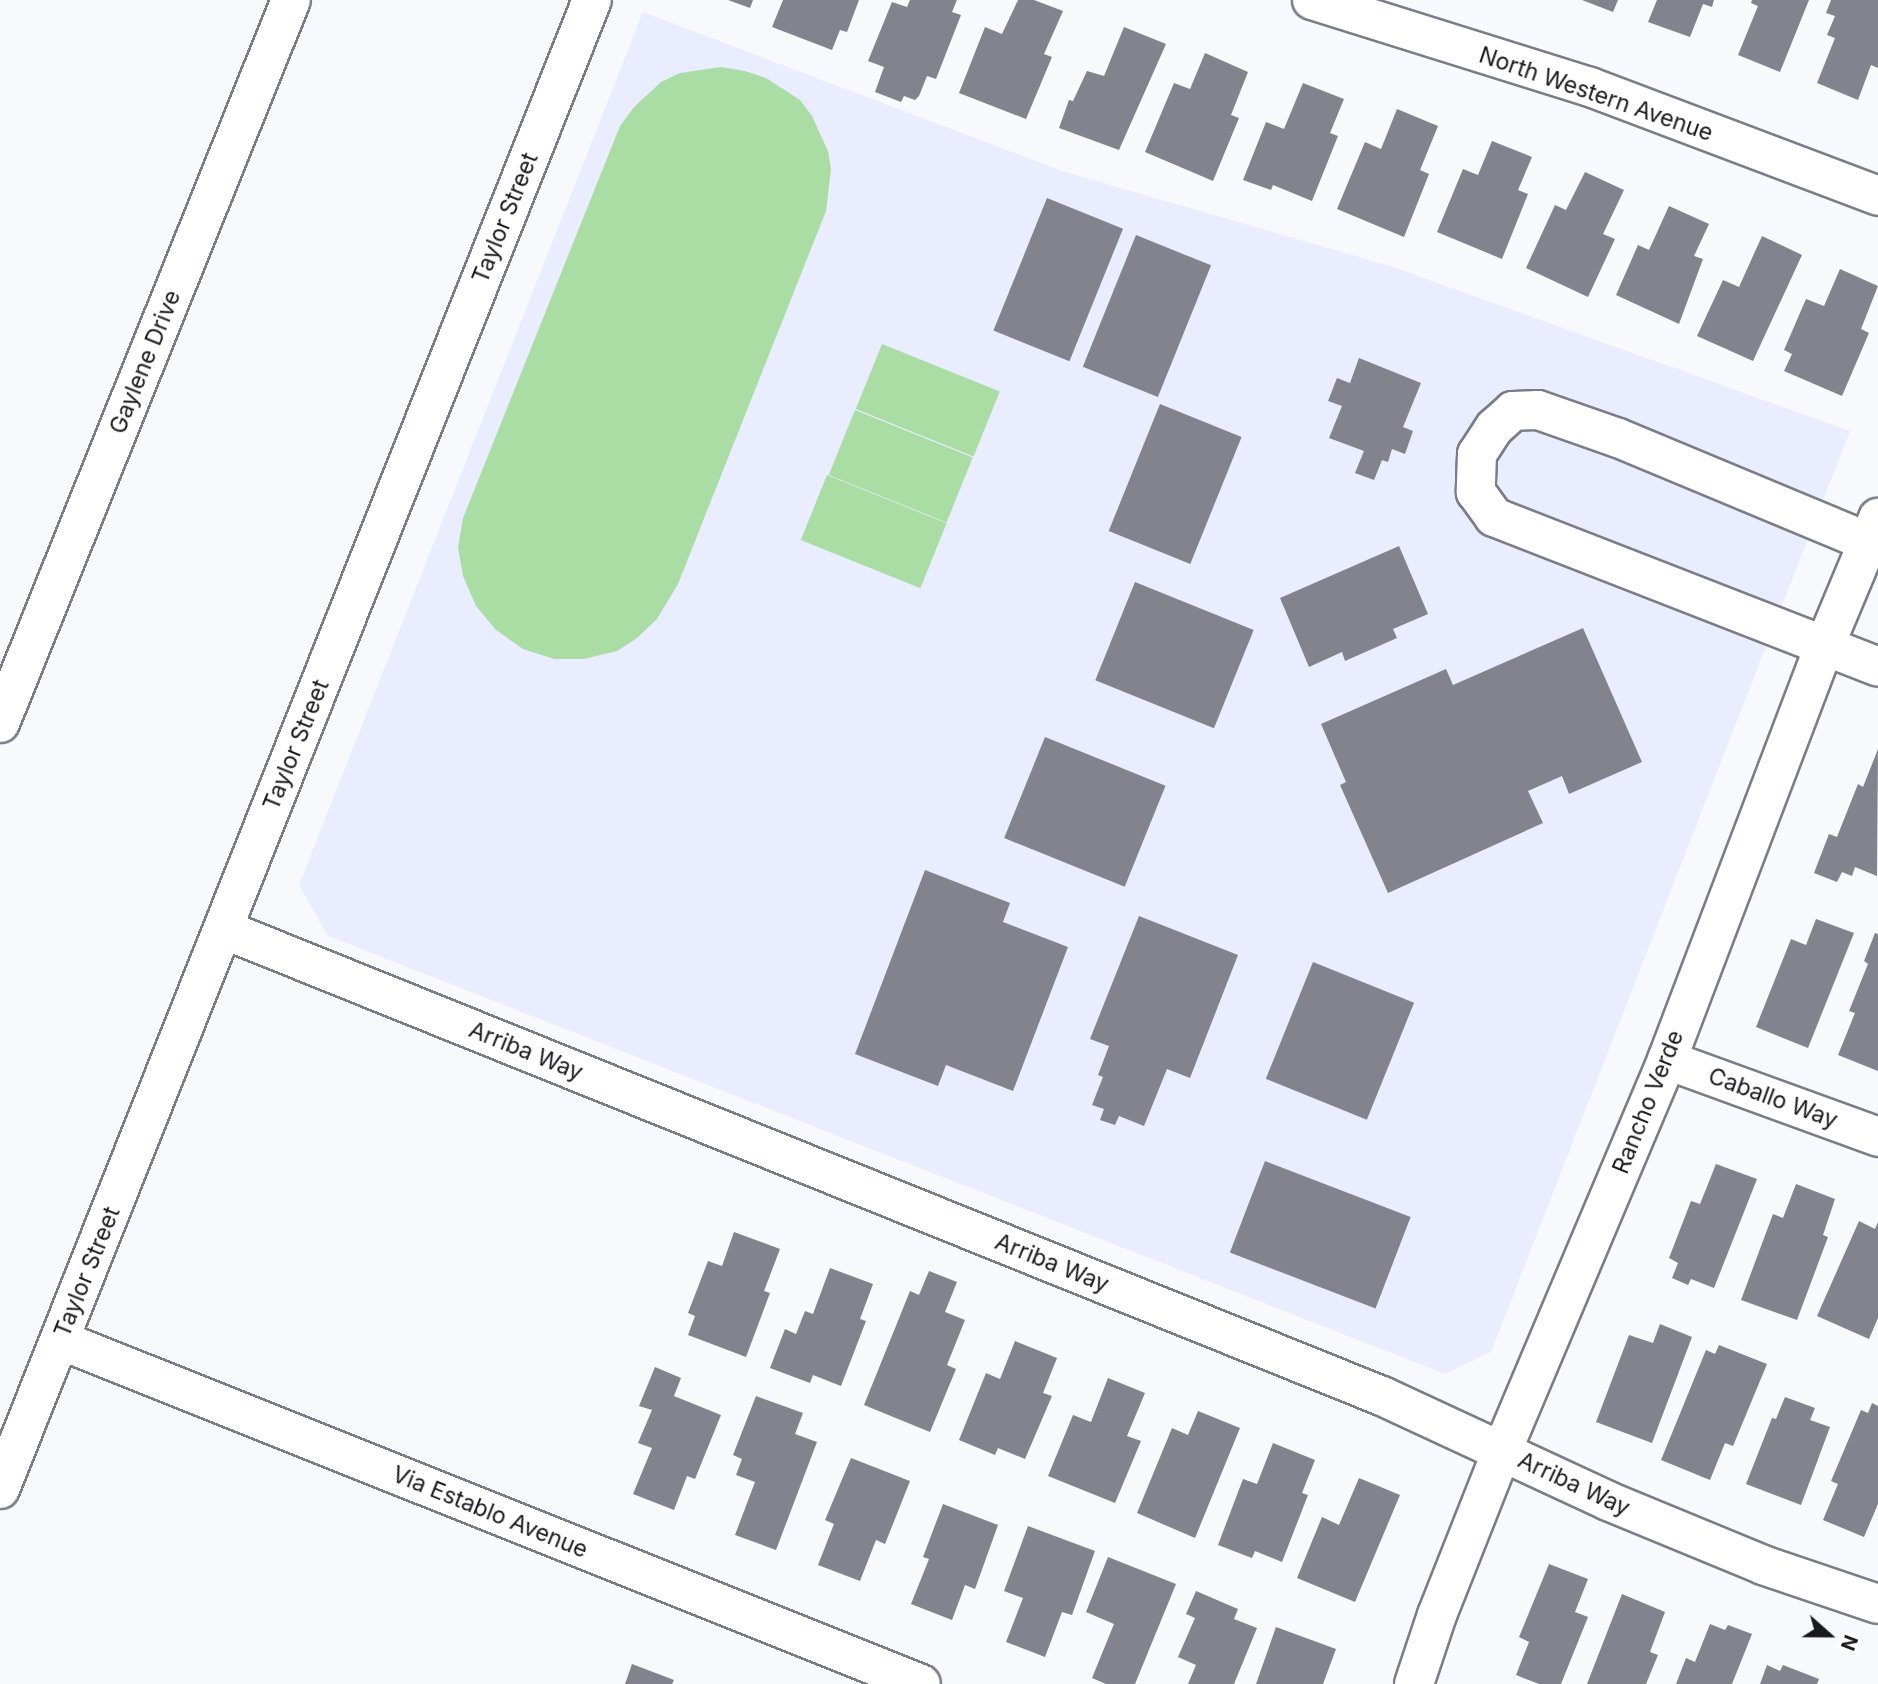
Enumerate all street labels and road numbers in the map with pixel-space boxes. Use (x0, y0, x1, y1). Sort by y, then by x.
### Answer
street label: North Western Avenue (1476, 41, 1716, 147)
street label: Taylor Street (466, 149, 544, 287)
street label: Gaylene Drive (104, 286, 186, 438)
street label: Taylor Street (257, 676, 335, 814)
street label: Arriba Way (465, 1016, 587, 1086)
street label: Rancho Verde (1607, 1026, 1689, 1178)
street label: Caballo Way (1705, 1062, 1841, 1134)
street label: Taylor Street (48, 1203, 126, 1341)
street label: Arriba Way (991, 1228, 1113, 1298)
street label: Arriba Way (1514, 1446, 1634, 1522)
street label: Via Establo Avenue (388, 1460, 592, 1564)

